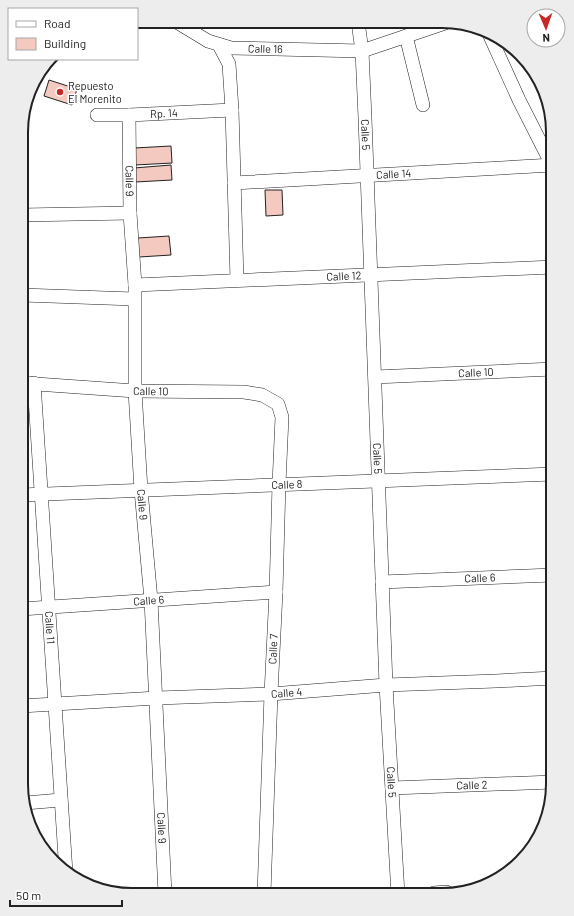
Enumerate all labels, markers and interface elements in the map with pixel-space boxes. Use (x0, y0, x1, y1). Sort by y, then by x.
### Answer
legend (8, 8, 138, 60)
north arrow (526, 8, 566, 48)
text: Road (44, 16, 71, 30)
text: N (542, 32, 550, 45)
text: Building (44, 36, 86, 50)
street label: Calle 16 (248, 41, 283, 55)
place label: Repuesto El Morenito (68, 79, 122, 105)
marker: Repuesto El Morenito (55, 87, 65, 97)
street label: Rp. 14 (150, 106, 178, 120)
street label: Calle 5 (359, 119, 373, 151)
street label: Calle 9 (124, 165, 137, 197)
street label: Calle 14 (376, 166, 412, 181)
street label: Calle 12 (326, 268, 362, 283)
street label: Calle 10 (458, 365, 494, 379)
street label: Calle 10 (133, 384, 169, 397)
street label: Calle 5 (371, 443, 385, 474)
street label: Calle 8 (271, 477, 303, 491)
street label: Calle 9 (135, 488, 151, 521)
street label: Calle 6 (464, 570, 496, 585)
street label: Calle 6 (133, 592, 165, 608)
street label: Calle 11 (43, 610, 58, 644)
street label: Calle 7 (265, 633, 280, 665)
street label: Calle 4 (270, 685, 303, 700)
street label: Calle 5 (385, 766, 399, 798)
street label: Calle 2 (456, 777, 488, 792)
street label: Calle 9 (155, 812, 170, 844)
scale bar (10, 882, 122, 908)
text: 50 m (16, 888, 41, 902)

